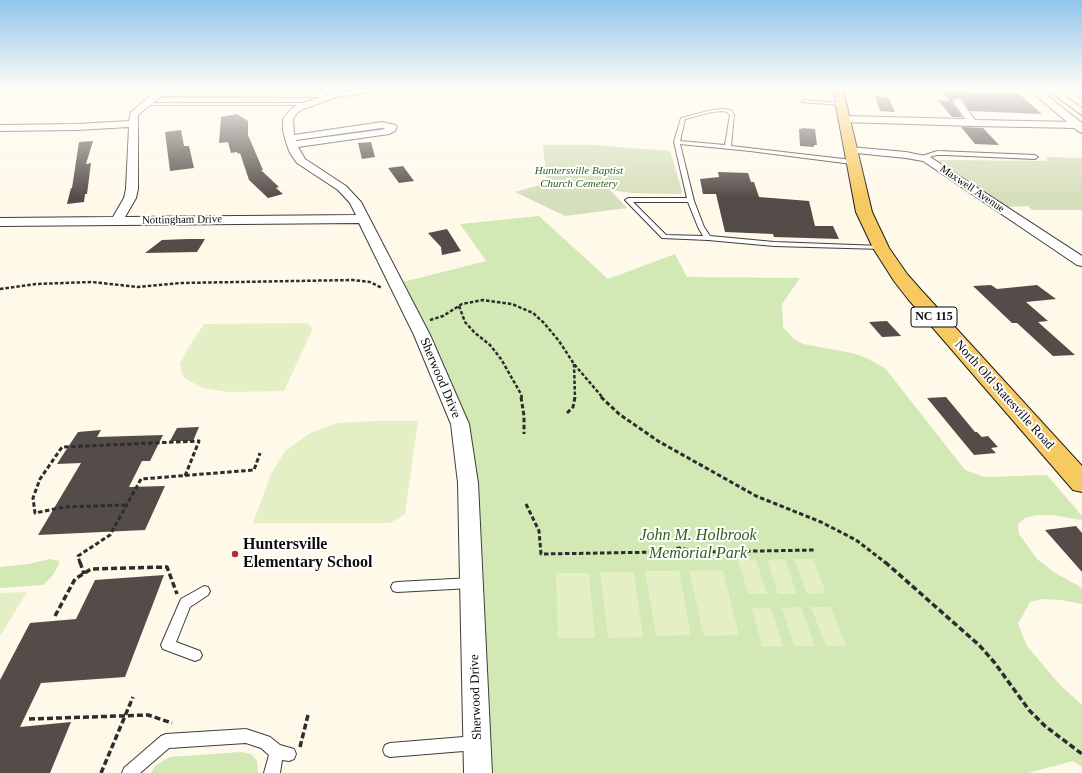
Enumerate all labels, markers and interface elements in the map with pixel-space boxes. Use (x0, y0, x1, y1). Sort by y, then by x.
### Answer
street label: Maxwell Avenue (937, 162, 1007, 216)
park label: Huntersville Baptist Church Cemetery (535, 164, 623, 190)
street label: Nottingham Drive (142, 213, 222, 227)
road number: NC 115 (911, 307, 957, 327)
street label: Sherwood Drive (416, 336, 464, 420)
street label: North Old Statesville Road (951, 337, 1057, 453)
park label: John M. Holbrook Memorial Park (639, 526, 757, 564)
place label: Huntersville Elementary School (243, 535, 372, 573)
marker: Huntersville Elementary School (230, 549, 240, 559)
street label: Sherwood Drive (467, 654, 485, 740)

